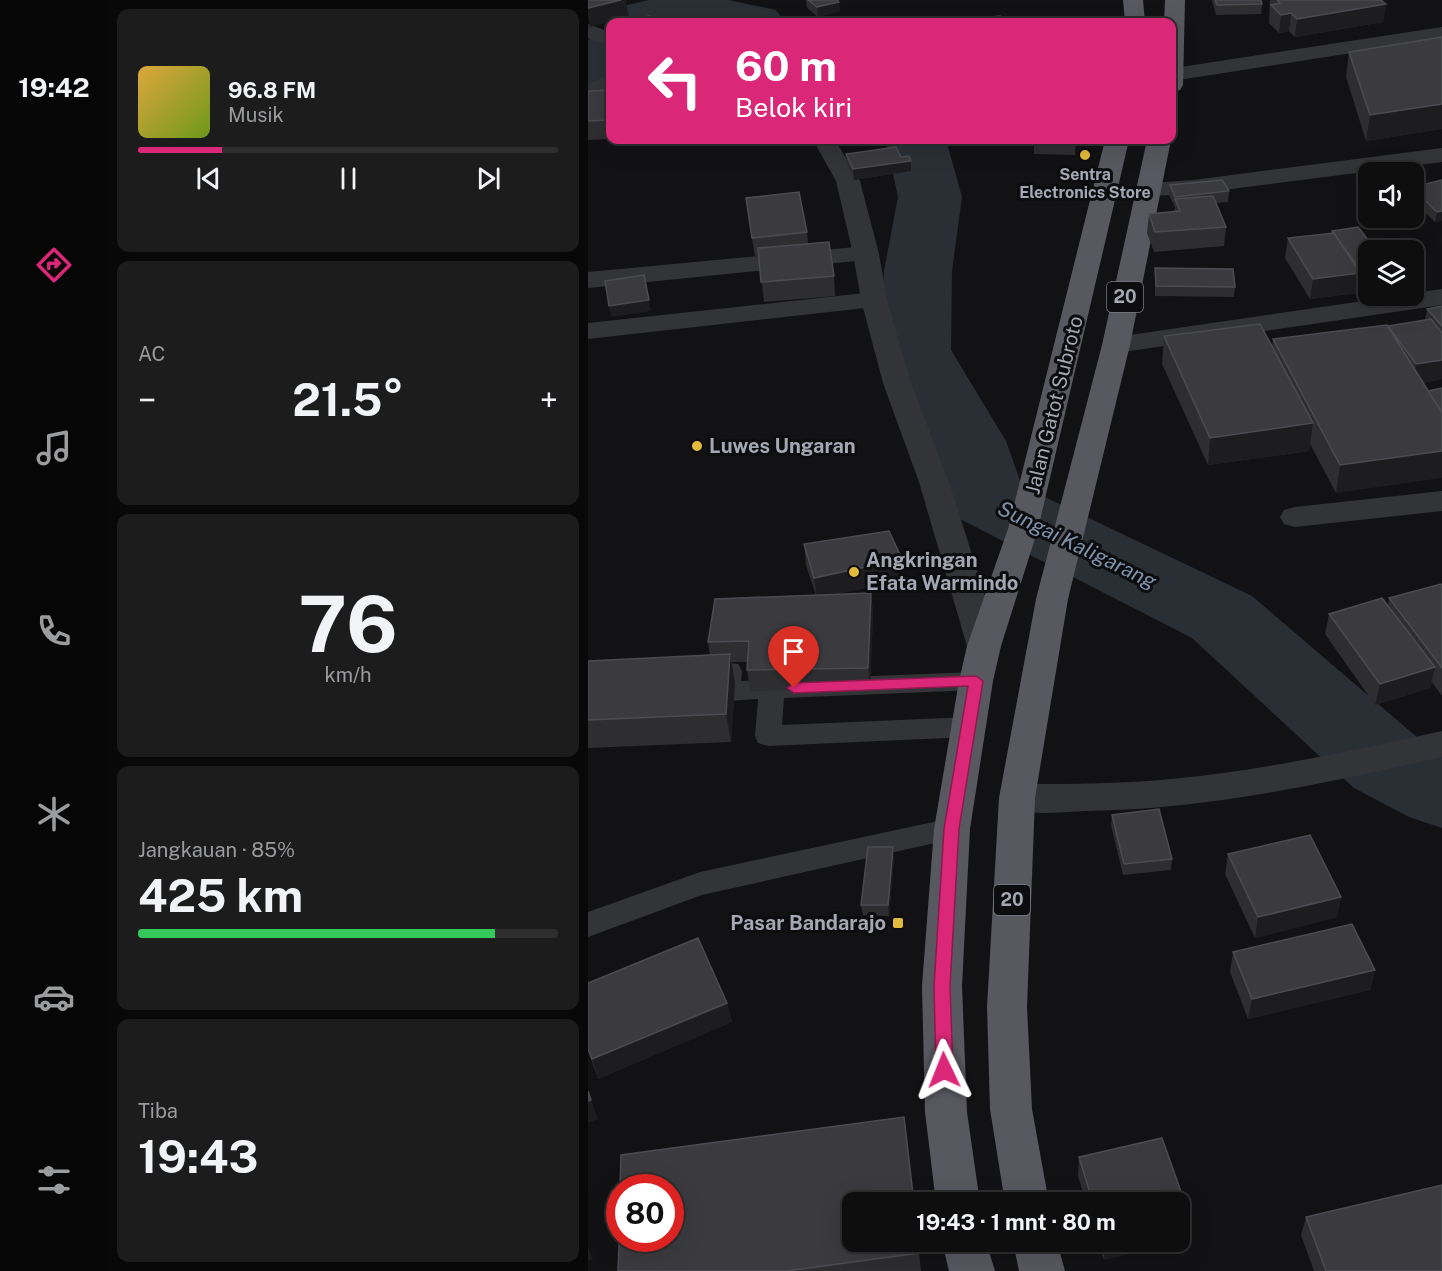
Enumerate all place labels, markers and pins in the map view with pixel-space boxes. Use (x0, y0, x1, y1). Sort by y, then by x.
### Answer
marker: Sentra Electronics Store (1078, 148, 1092, 162)
place label: Sentra Electronics Store (1019, 165, 1151, 202)
place label: Luwes Ungaran (709, 434, 856, 458)
marker: Luwes Ungaran (690, 439, 704, 453)
place label: Angkringan Efata Warmindo (866, 548, 1018, 595)
marker: Angkringan Efata Warmindo (847, 565, 861, 579)
pin (768, 626, 819, 688)
place label: Pasar Bandarajo (730, 911, 886, 935)
marker: Pasar Bandarajo (891, 916, 905, 930)

